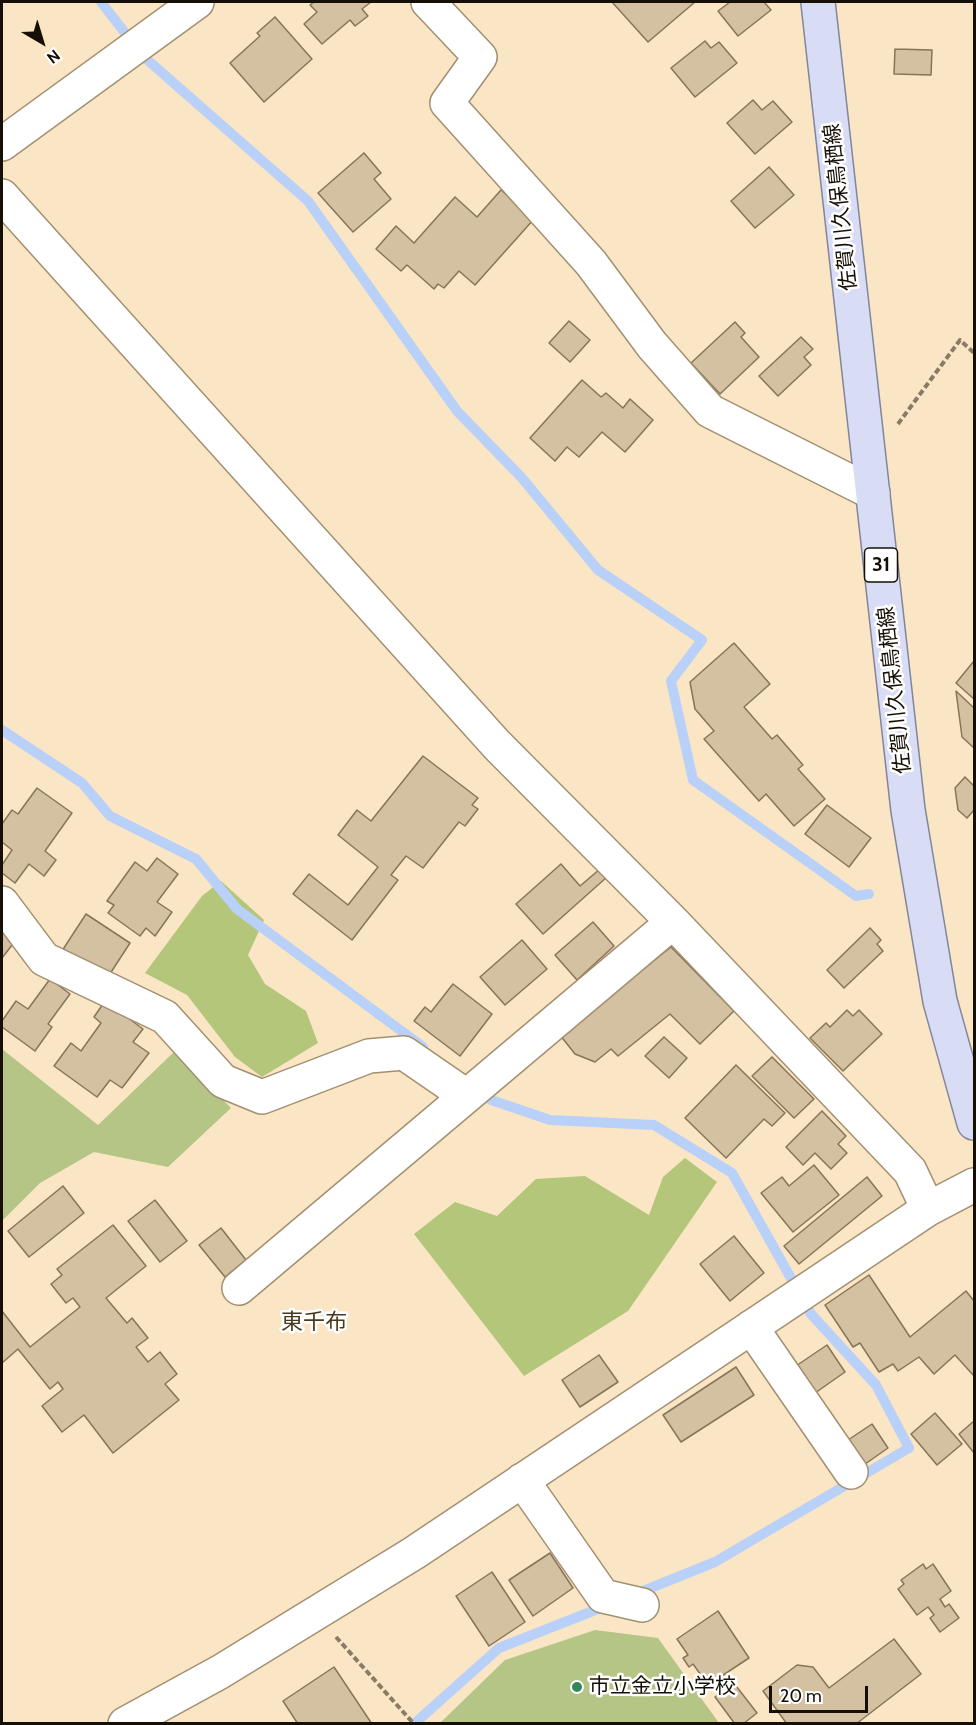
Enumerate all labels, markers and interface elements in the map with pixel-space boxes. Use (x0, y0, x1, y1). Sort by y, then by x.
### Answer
north arrow (12, 12, 72, 72)
text: N (43, 46, 64, 68)
street label: 佐賀川久保鳥栖線 (820, 122, 862, 292)
road number: 31 (864, 548, 898, 582)
street label: 佐賀川久保鳥栖線 (874, 605, 916, 775)
district label: 東千布 (281, 1310, 347, 1336)
place label: 市立金立小学校 (589, 1674, 736, 1700)
scale bar (772, 1674, 871, 1712)
marker: 市立金立小学校 (570, 1680, 584, 1694)
text: 20 m (780, 1685, 822, 1707)

